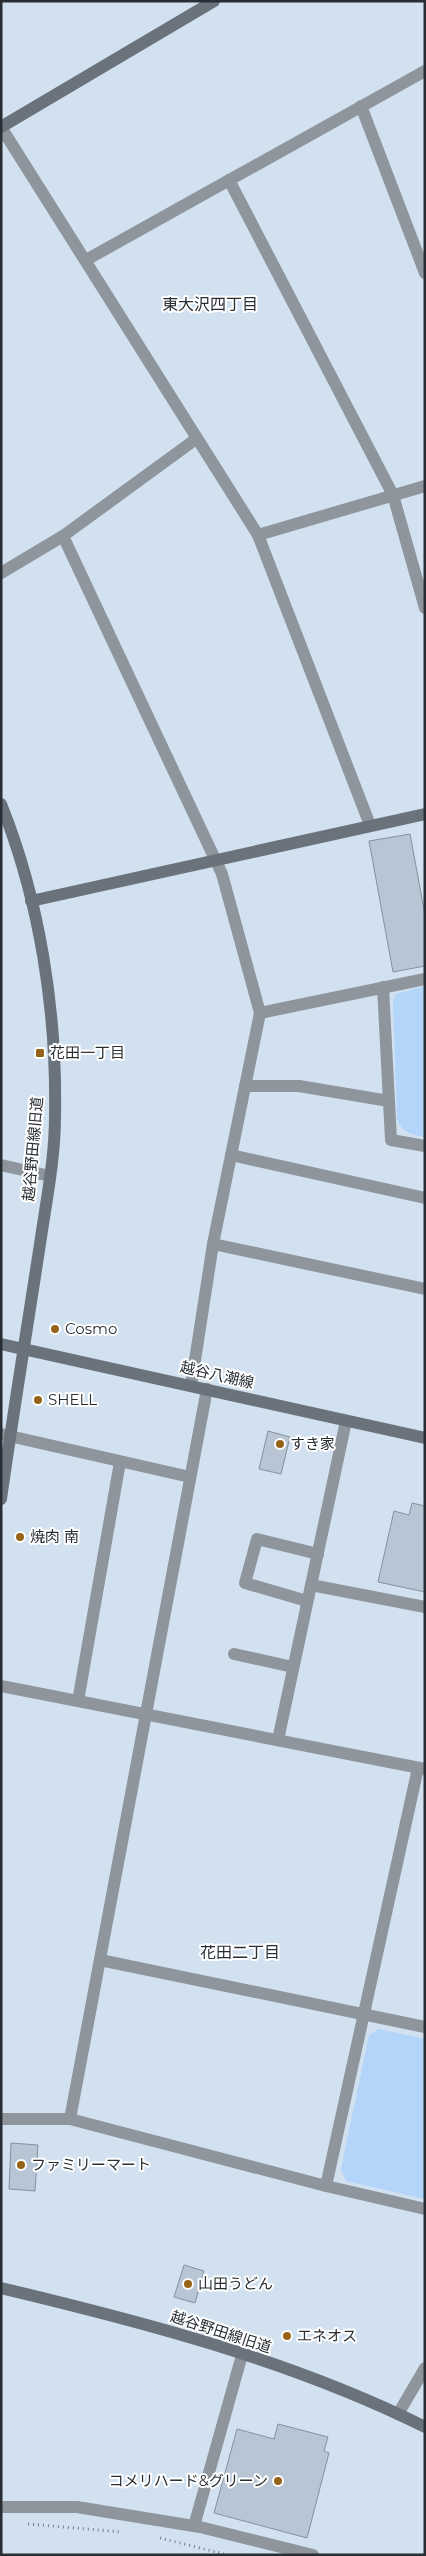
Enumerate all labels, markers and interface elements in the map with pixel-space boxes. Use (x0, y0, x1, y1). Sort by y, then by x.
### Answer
district label: 東大沢四丁目 (162, 295, 258, 314)
place label: 花田一丁目 (50, 1043, 125, 1062)
marker: 花田一丁目 (34, 1047, 46, 1059)
street label: 越谷野田線旧道 (18, 1096, 47, 1203)
place label: Cosmo (65, 1319, 117, 1338)
marker: Cosmo (49, 1323, 61, 1335)
street label: 越谷八潮線 (177, 1357, 256, 1392)
place label: SHELL (48, 1390, 97, 1409)
marker: SHELL (32, 1394, 44, 1406)
place label: すき家 (290, 1434, 335, 1453)
marker: すき家 (274, 1438, 286, 1450)
place label: 焼肉 南 (30, 1527, 79, 1546)
marker: 焼肉 南 (14, 1531, 26, 1543)
district label: 花田二丁目 (200, 1943, 280, 1962)
place label: ファミリーマート (31, 2155, 151, 2174)
marker: ファミリーマート (15, 2159, 27, 2171)
place label: 山田うどん (198, 2274, 273, 2293)
marker: 山田うどん (182, 2278, 194, 2290)
street label: 越谷野田線旧道 (167, 2306, 274, 2357)
place label: エネオス (297, 2326, 357, 2345)
marker: エネオス (281, 2330, 293, 2342)
place label: コメリハード&グリーン (109, 2471, 268, 2490)
marker: コメリハード&グリーン (272, 2475, 284, 2487)

